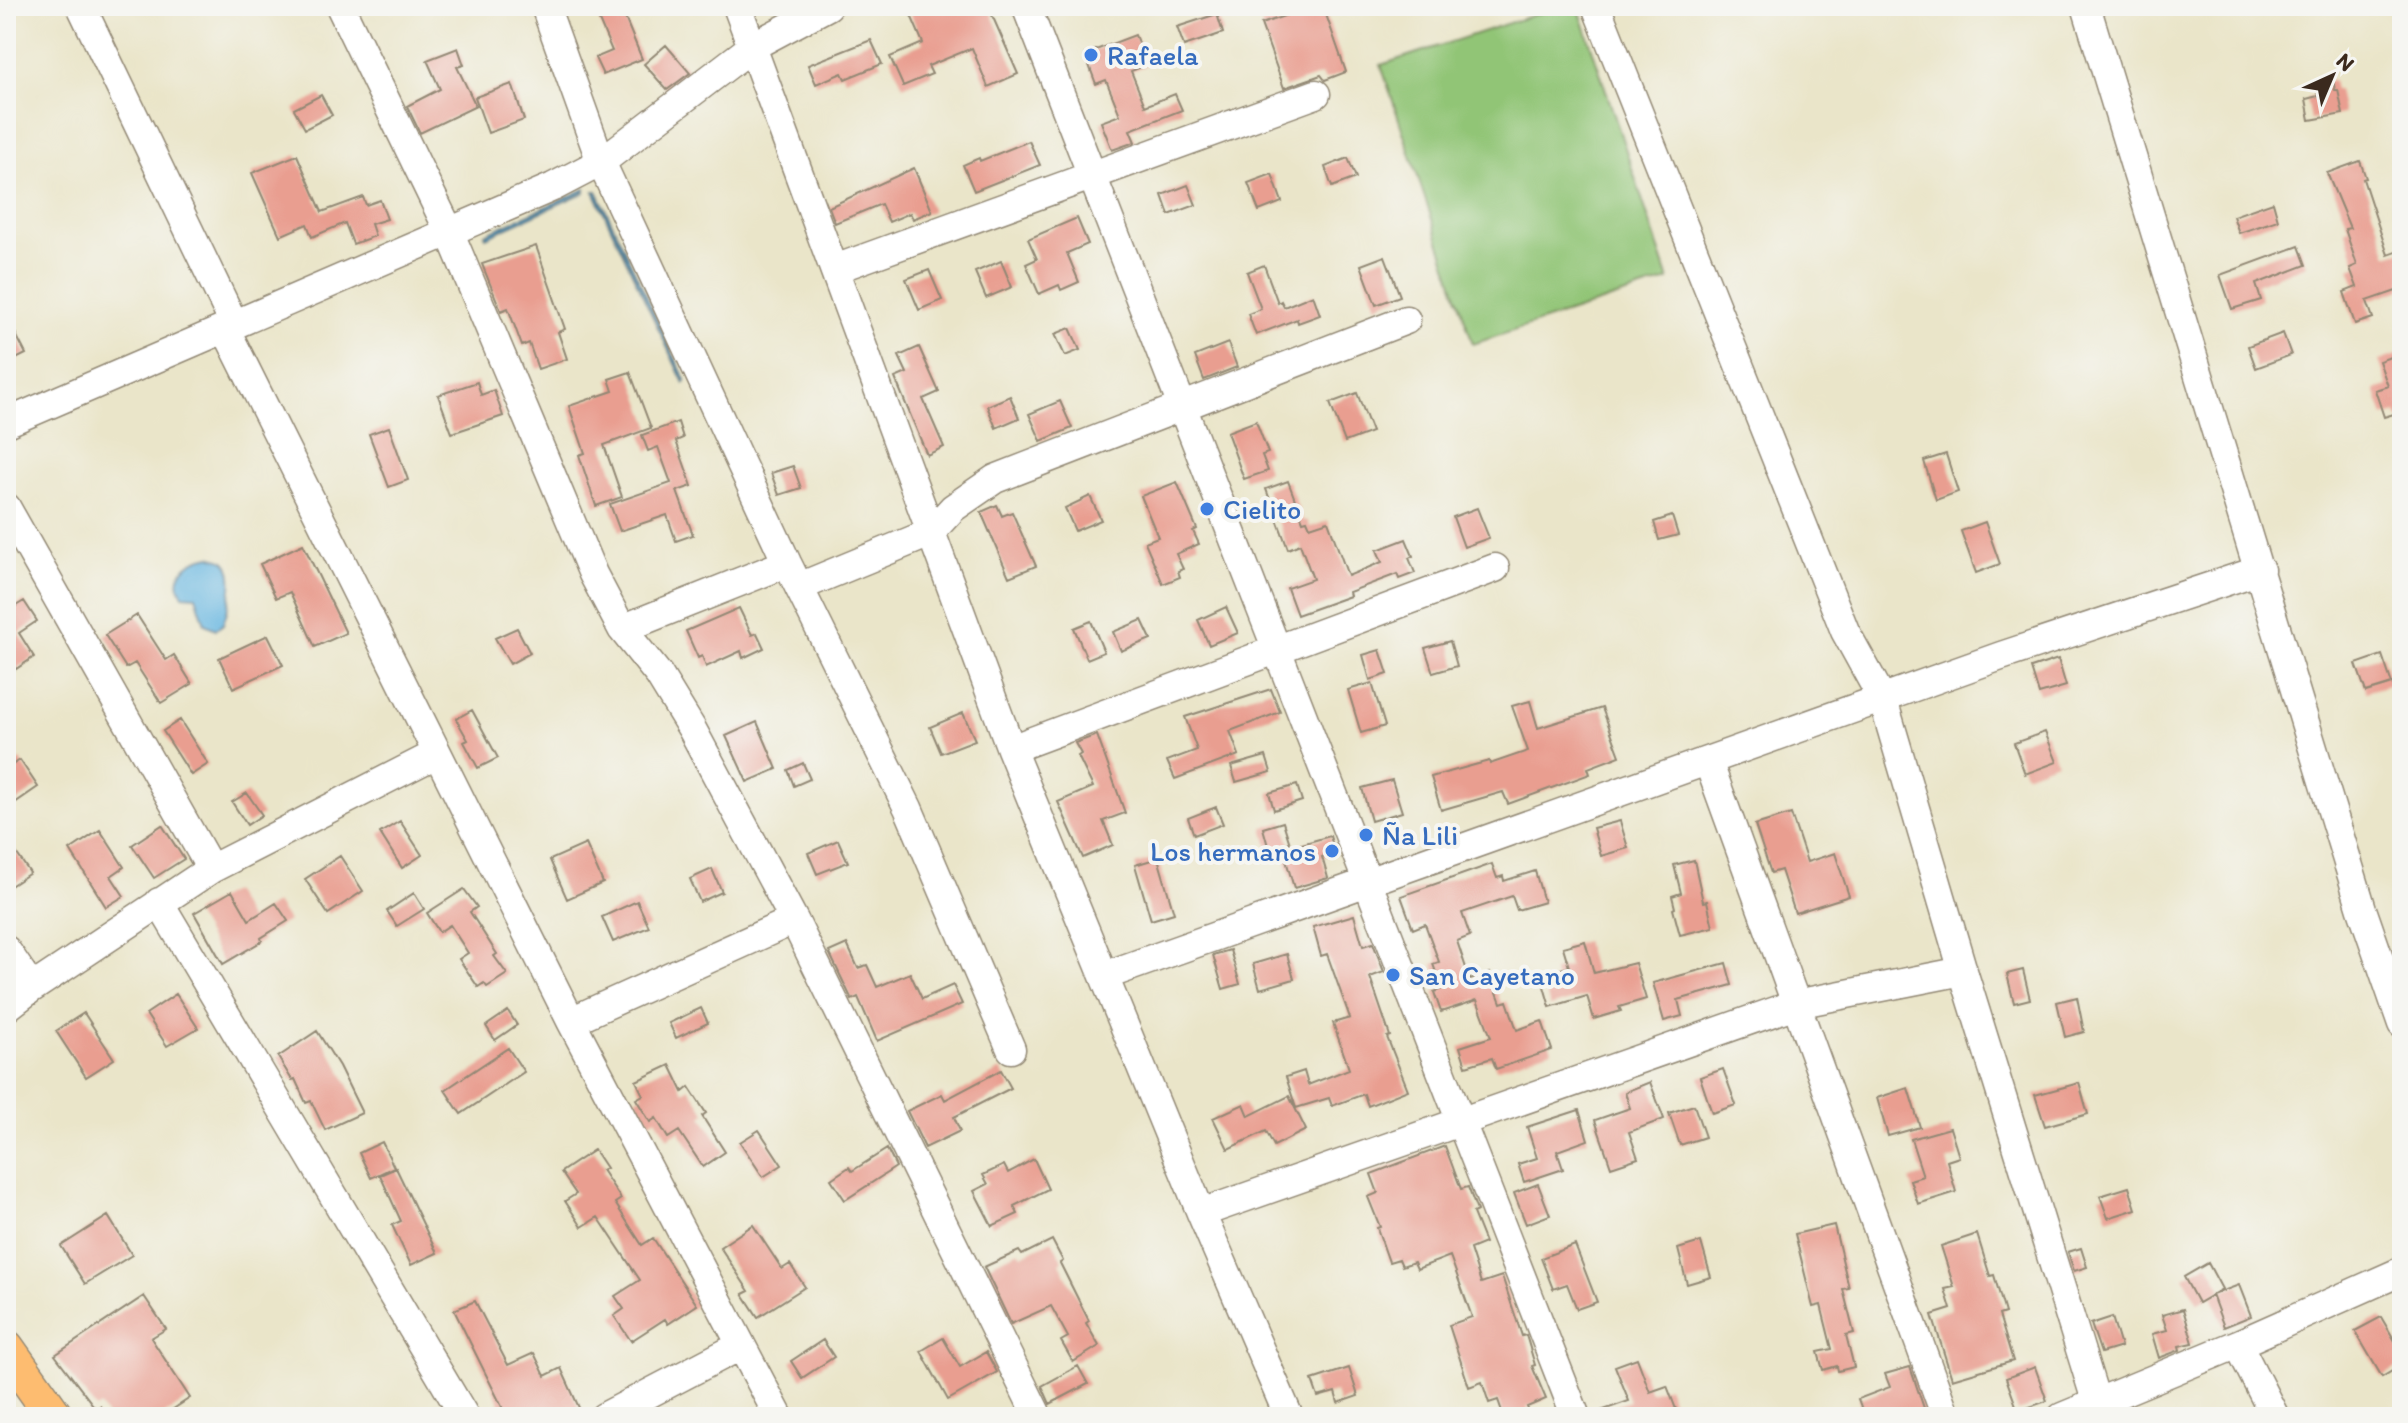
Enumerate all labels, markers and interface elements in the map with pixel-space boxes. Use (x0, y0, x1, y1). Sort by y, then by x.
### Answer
north arrow (2292, 36, 2372, 116)
place label: Rafaela (1107, 38, 1199, 72)
marker: Rafaela (1082, 46, 1100, 64)
text: N (2331, 47, 2360, 77)
place label: Cielito (1223, 492, 1301, 526)
marker: Cielito (1198, 500, 1216, 518)
place label: Ña Lili (1382, 818, 1458, 852)
marker: Ña Lili (1357, 826, 1375, 844)
place label: Los hermanos (1150, 834, 1316, 868)
marker: Los hermanos (1323, 842, 1341, 860)
place label: San Cayetano (1409, 958, 1575, 992)
marker: San Cayetano (1384, 966, 1402, 984)

